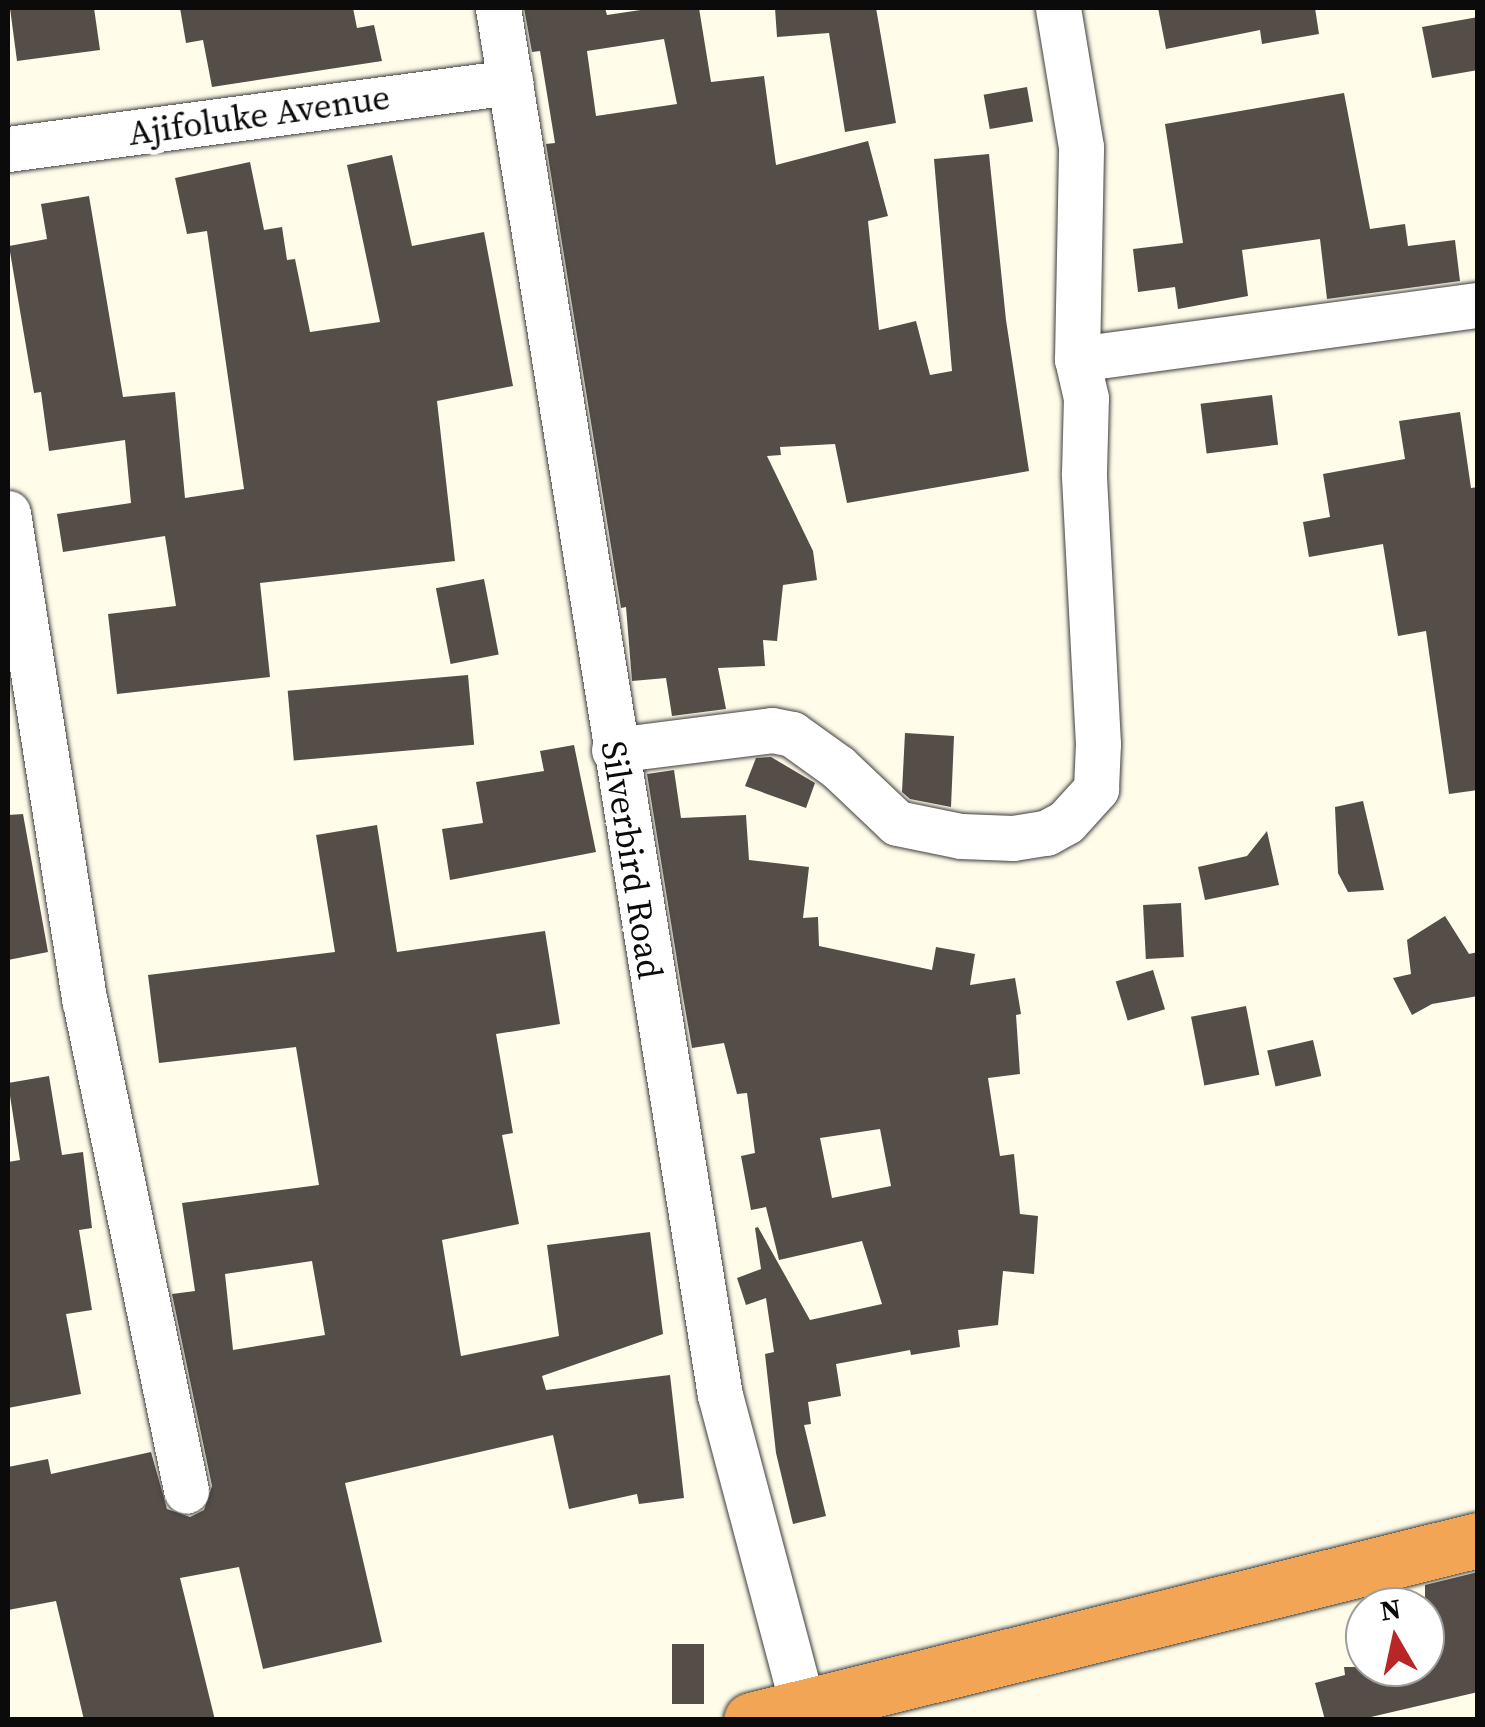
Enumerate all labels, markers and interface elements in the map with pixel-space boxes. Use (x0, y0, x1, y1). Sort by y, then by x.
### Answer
street label: Ajifoluke Avenue (126, 76, 392, 154)
street label: Silverbird Road (592, 738, 672, 982)
north arrow (1345, 1587, 1445, 1687)
text: N (1378, 1589, 1404, 1630)

